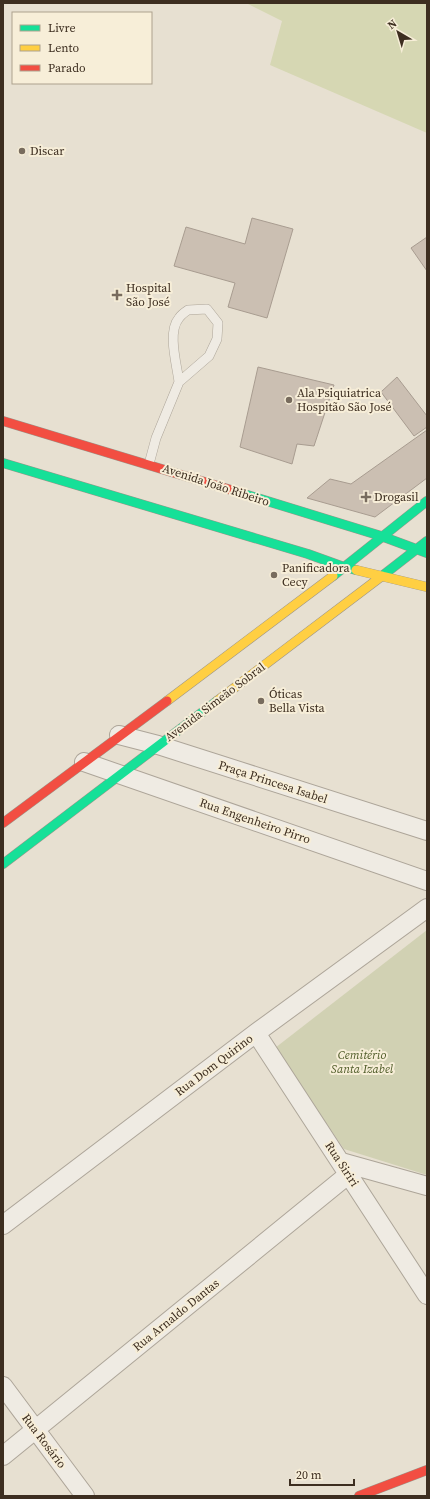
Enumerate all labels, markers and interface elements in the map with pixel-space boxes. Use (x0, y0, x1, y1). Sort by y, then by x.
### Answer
legend (12, 12, 152, 84)
north arrow (378, 12, 418, 52)
text: N (384, 16, 400, 33)
text: Livre (48, 20, 76, 36)
text: Lento (48, 40, 79, 56)
text: Parado (48, 60, 86, 76)
place label: Discar (30, 143, 64, 159)
marker: Discar (17, 146, 27, 156)
place label: Hospital São José (126, 280, 171, 310)
marker: Hospital São José (111, 289, 123, 301)
place label: Ala Psiquiatrica Hospitão São José (297, 385, 392, 415)
marker: Ala Psiquiatrica Hospitão São José (284, 395, 294, 405)
street label: Avenida João Ribeiro (160, 460, 272, 510)
place label: Drogasil (374, 489, 419, 505)
marker: Drogasil (361, 492, 371, 502)
place label: Panificadora Cecy (282, 560, 351, 590)
marker: Panificadora Cecy (269, 570, 279, 580)
street label: Avenida Simeão Sobral (162, 659, 269, 745)
place label: Óticas Bella Vista (269, 686, 326, 716)
marker: Óticas Bella Vista (256, 696, 266, 706)
street label: Praça Princesa Isabel (216, 757, 330, 807)
street label: Rua Engenheiro Pirro (197, 795, 313, 848)
street label: Rua Dom Quirino (172, 1030, 257, 1100)
park label: Cemitério Santa Izabel (331, 1047, 394, 1077)
street label: Rua Siriri (322, 1138, 363, 1190)
street label: Rua Arnaldo Dantas (129, 1275, 223, 1355)
street label: Rua Rosário (18, 1410, 70, 1472)
scale bar (290, 1461, 354, 1487)
text: 20 m (296, 1467, 322, 1483)

